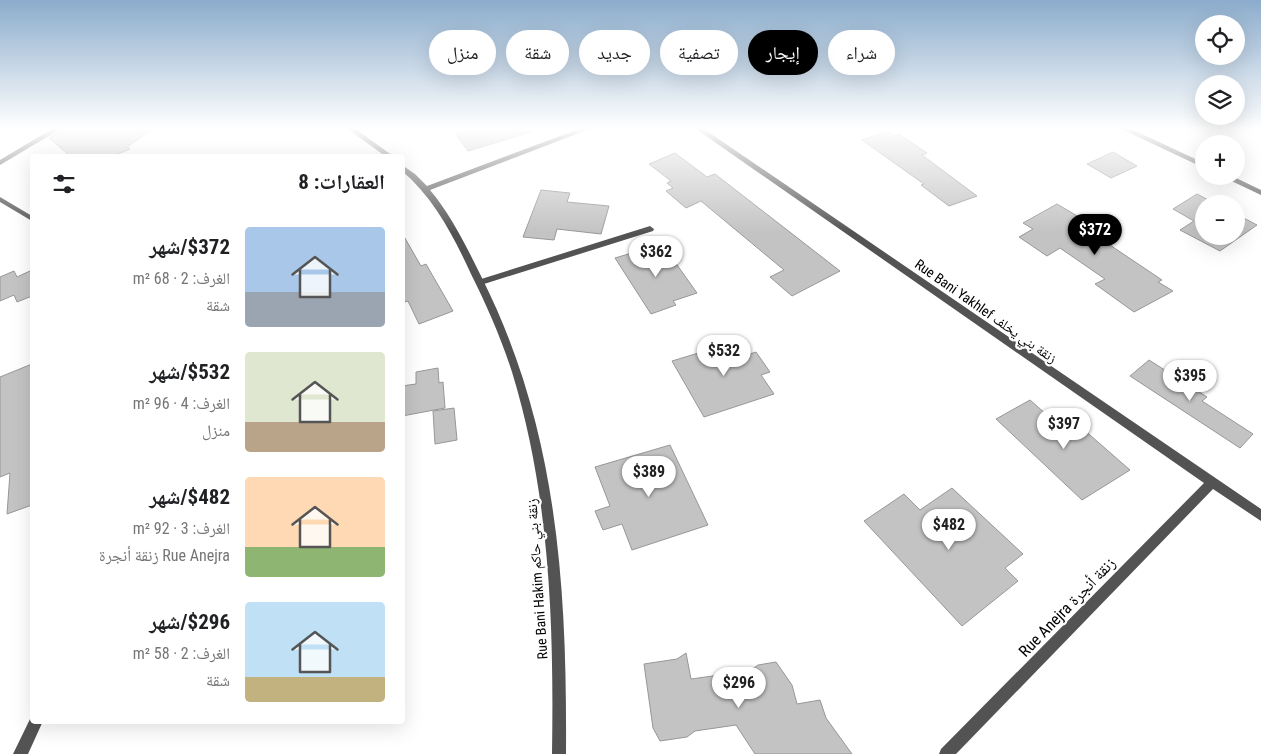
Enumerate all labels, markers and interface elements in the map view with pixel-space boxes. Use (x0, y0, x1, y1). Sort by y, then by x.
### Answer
map controls (1195, 15, 1245, 245)
button: locate (1195, 15, 1245, 65)
chip: منزل (429, 30, 496, 75)
chip: شقة (506, 30, 569, 75)
chip: جديد (579, 30, 650, 75)
chip: تصفية (660, 30, 738, 75)
chip: إيجار (748, 30, 818, 75)
chip: شراء (828, 30, 895, 75)
button: layers (1195, 75, 1245, 125)
button: + (1195, 135, 1245, 185)
icon: filters (50, 170, 78, 198)
text: العقارات: 8 (298, 170, 385, 194)
button: − (1195, 195, 1245, 245)
pin: $372 (1065, 214, 1125, 256)
text: $372 (1079, 220, 1111, 239)
text: $372/شهر (149, 235, 230, 259)
pin: $362 (626, 236, 686, 278)
text: $362 (640, 242, 672, 261)
icon: home (285, 247, 345, 307)
street label: Rue Bani Yakhlef زنقة بني يخلف (910, 256, 1060, 369)
text: الغرف: 2 · 68 m² (133, 269, 230, 288)
text: شقة (206, 296, 230, 315)
pin: $532 (694, 334, 754, 377)
text: $532 (708, 341, 740, 360)
text: $532/شهر (149, 360, 230, 384)
pin: $395 (1160, 360, 1220, 402)
text: $395 (1174, 366, 1206, 385)
icon: home (285, 372, 345, 432)
text: الغرف: 4 · 96 m² (133, 394, 230, 413)
pin: $397 (1034, 408, 1094, 450)
text: $397 (1048, 414, 1080, 433)
text: منزل (202, 421, 230, 440)
pin: $389 (619, 456, 679, 498)
text: $389 (633, 462, 665, 481)
text: $482/شهر (149, 485, 230, 509)
icon: home (285, 497, 345, 557)
street label: Rue Bani Hakim زنقة بني حاكم (523, 498, 554, 660)
pin: $482 (919, 508, 979, 551)
text: $482 (933, 515, 965, 534)
text: الغرف: 3 · 92 m² (133, 519, 230, 538)
text: Rue Anejra زنقة أنجرة (99, 546, 230, 565)
street label: Rue Anejra زنقة أنجرة (1015, 553, 1119, 661)
text: $296/شهر (149, 610, 230, 634)
icon: home (285, 622, 345, 682)
text: الغرف: 2 · 58 m² (133, 644, 230, 663)
pin: $296 (709, 666, 769, 709)
text: شقة (206, 671, 230, 690)
text: $296 (723, 673, 755, 692)

